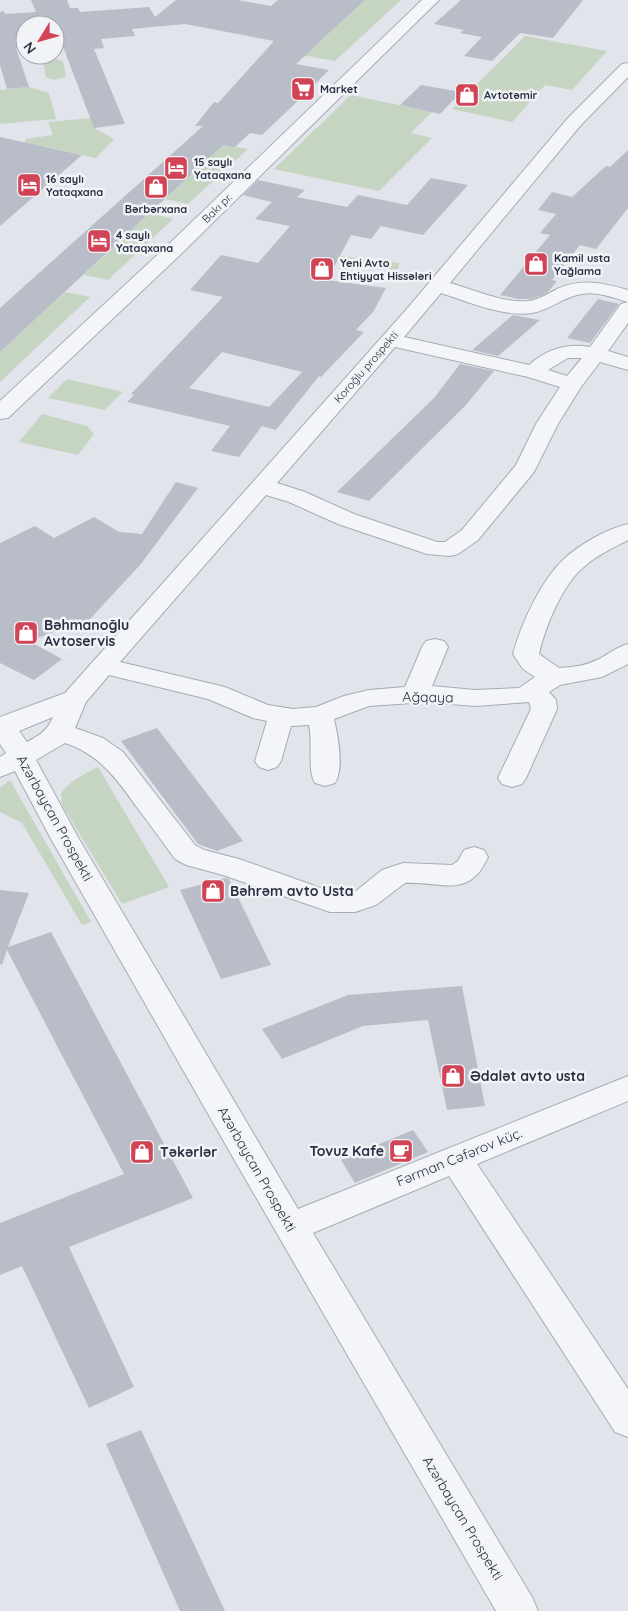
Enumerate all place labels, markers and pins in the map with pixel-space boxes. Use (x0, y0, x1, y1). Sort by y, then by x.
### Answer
supermarket icon: Market (290, 76, 316, 102)
place label: Market (320, 82, 358, 96)
shop icon: Avtotəmir (454, 82, 480, 108)
place label: Avtotəmir (484, 88, 537, 102)
hotel icon: 15 saylı Yataqxana (163, 155, 189, 181)
place label: 15 saylı Yataqxana (194, 155, 251, 182)
hotel icon: 16 saylı Yataqxana (16, 172, 42, 198)
place label: 16 saylı Yataqxana (46, 172, 103, 199)
shop icon: Bərbərxana (143, 174, 169, 200)
place label: Bərbərxana (125, 202, 187, 216)
hotel icon: 4 saylı Yataqxana (86, 228, 112, 254)
place label: 4 saylı Yataqxana (116, 228, 173, 255)
shop icon: Kamil usta Yağlama (523, 251, 549, 277)
place label: Kamil usta Yağlama (554, 251, 610, 278)
shop icon: Yeni Avto Ehtiyyat Hissələri (309, 256, 335, 282)
place label: Yeni Avto Ehtiyyat Hissələri (340, 256, 432, 283)
place label: Bəhmanoğlu Avtoservis (44, 616, 129, 650)
shop icon: Bəhmanoğlu Avtoservis (13, 620, 39, 646)
shop icon: Bəhrəm avto Usta (200, 878, 226, 904)
place label: Bəhrəm avto Usta (230, 882, 353, 900)
shop icon: Ədalət avto usta (440, 1063, 466, 1089)
place label: Ədalət avto usta (470, 1067, 585, 1085)
cafe icon: Tovuz Kafe (388, 1138, 414, 1164)
shop icon: Təkərlər (129, 1139, 155, 1165)
place label: Tovuz Kafe (310, 1142, 384, 1160)
place label: Təkərlər (160, 1143, 217, 1161)

